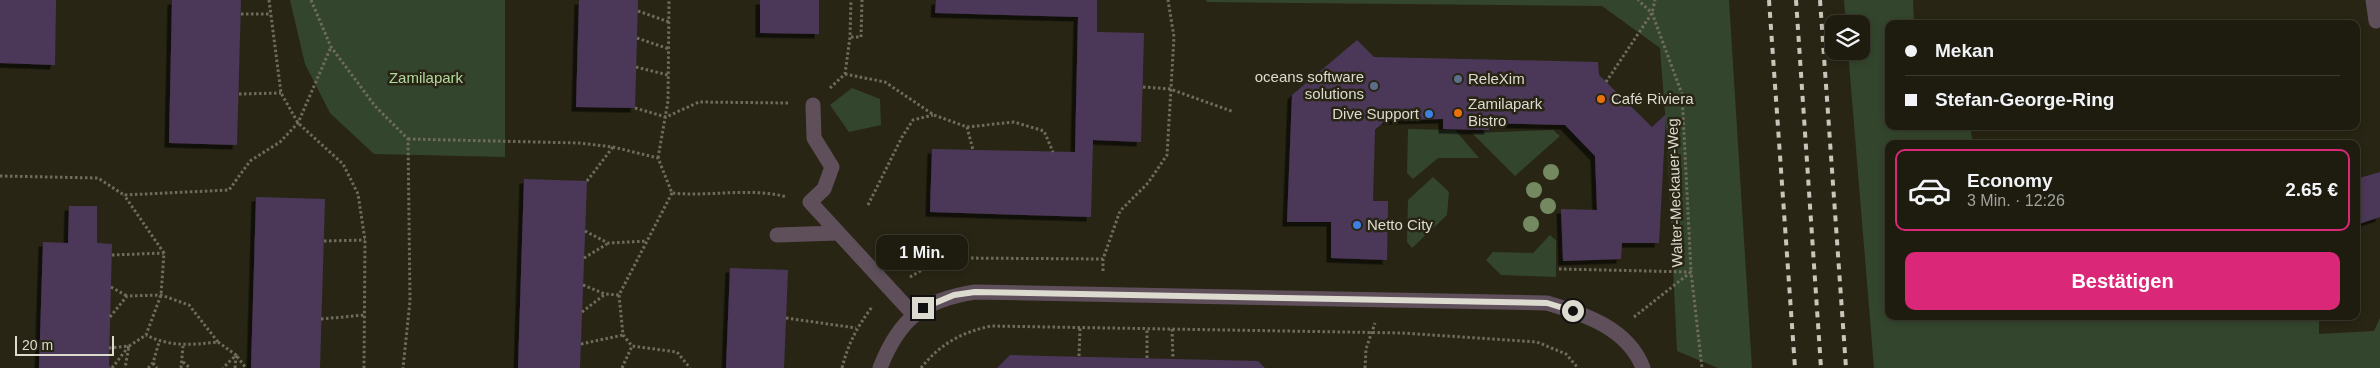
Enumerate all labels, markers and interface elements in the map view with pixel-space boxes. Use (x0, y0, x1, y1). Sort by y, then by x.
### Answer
map controls (1825, 15, 1870, 60)
button: layers (1825, 15, 1870, 60)
text: Mekan (1935, 40, 1994, 61)
place label: oceans software solutions (1255, 68, 1364, 102)
park label: Zamilapark (389, 69, 464, 86)
place label: ReleXim (1468, 70, 1525, 87)
marker: ReleXim (1452, 73, 1464, 85)
marker: oceans software solutions (1368, 80, 1380, 92)
text: Stefan-George-Ring (1935, 89, 2114, 110)
place label: Café Riviera (1611, 90, 1694, 107)
marker: Café Riviera (1595, 93, 1607, 105)
place label: Zamilapark Bistro (1468, 95, 1543, 129)
place label: Dive Support (1332, 105, 1420, 122)
marker: Zamilapark Bistro (1452, 107, 1464, 119)
marker: Dive Support (1423, 108, 1435, 120)
street label: Walter-Meckauer-Weg (1663, 118, 1686, 268)
icon: car (1907, 168, 1952, 213)
text: Economy (1967, 170, 2053, 191)
text: 2.65 € (2285, 179, 2338, 200)
text: 3 Min. · 12:26 (1967, 192, 2065, 209)
place label: Netto City (1367, 216, 1433, 233)
marker: Netto City (1351, 219, 1363, 231)
callout: 1 Min. (877, 236, 969, 270)
text: 1 Min. (899, 244, 945, 261)
button: Bestätigen (1905, 252, 2340, 310)
route end (912, 297, 934, 319)
route start (1562, 300, 1584, 322)
scale bar (15, 333, 114, 356)
text: 20 m (22, 337, 53, 353)

